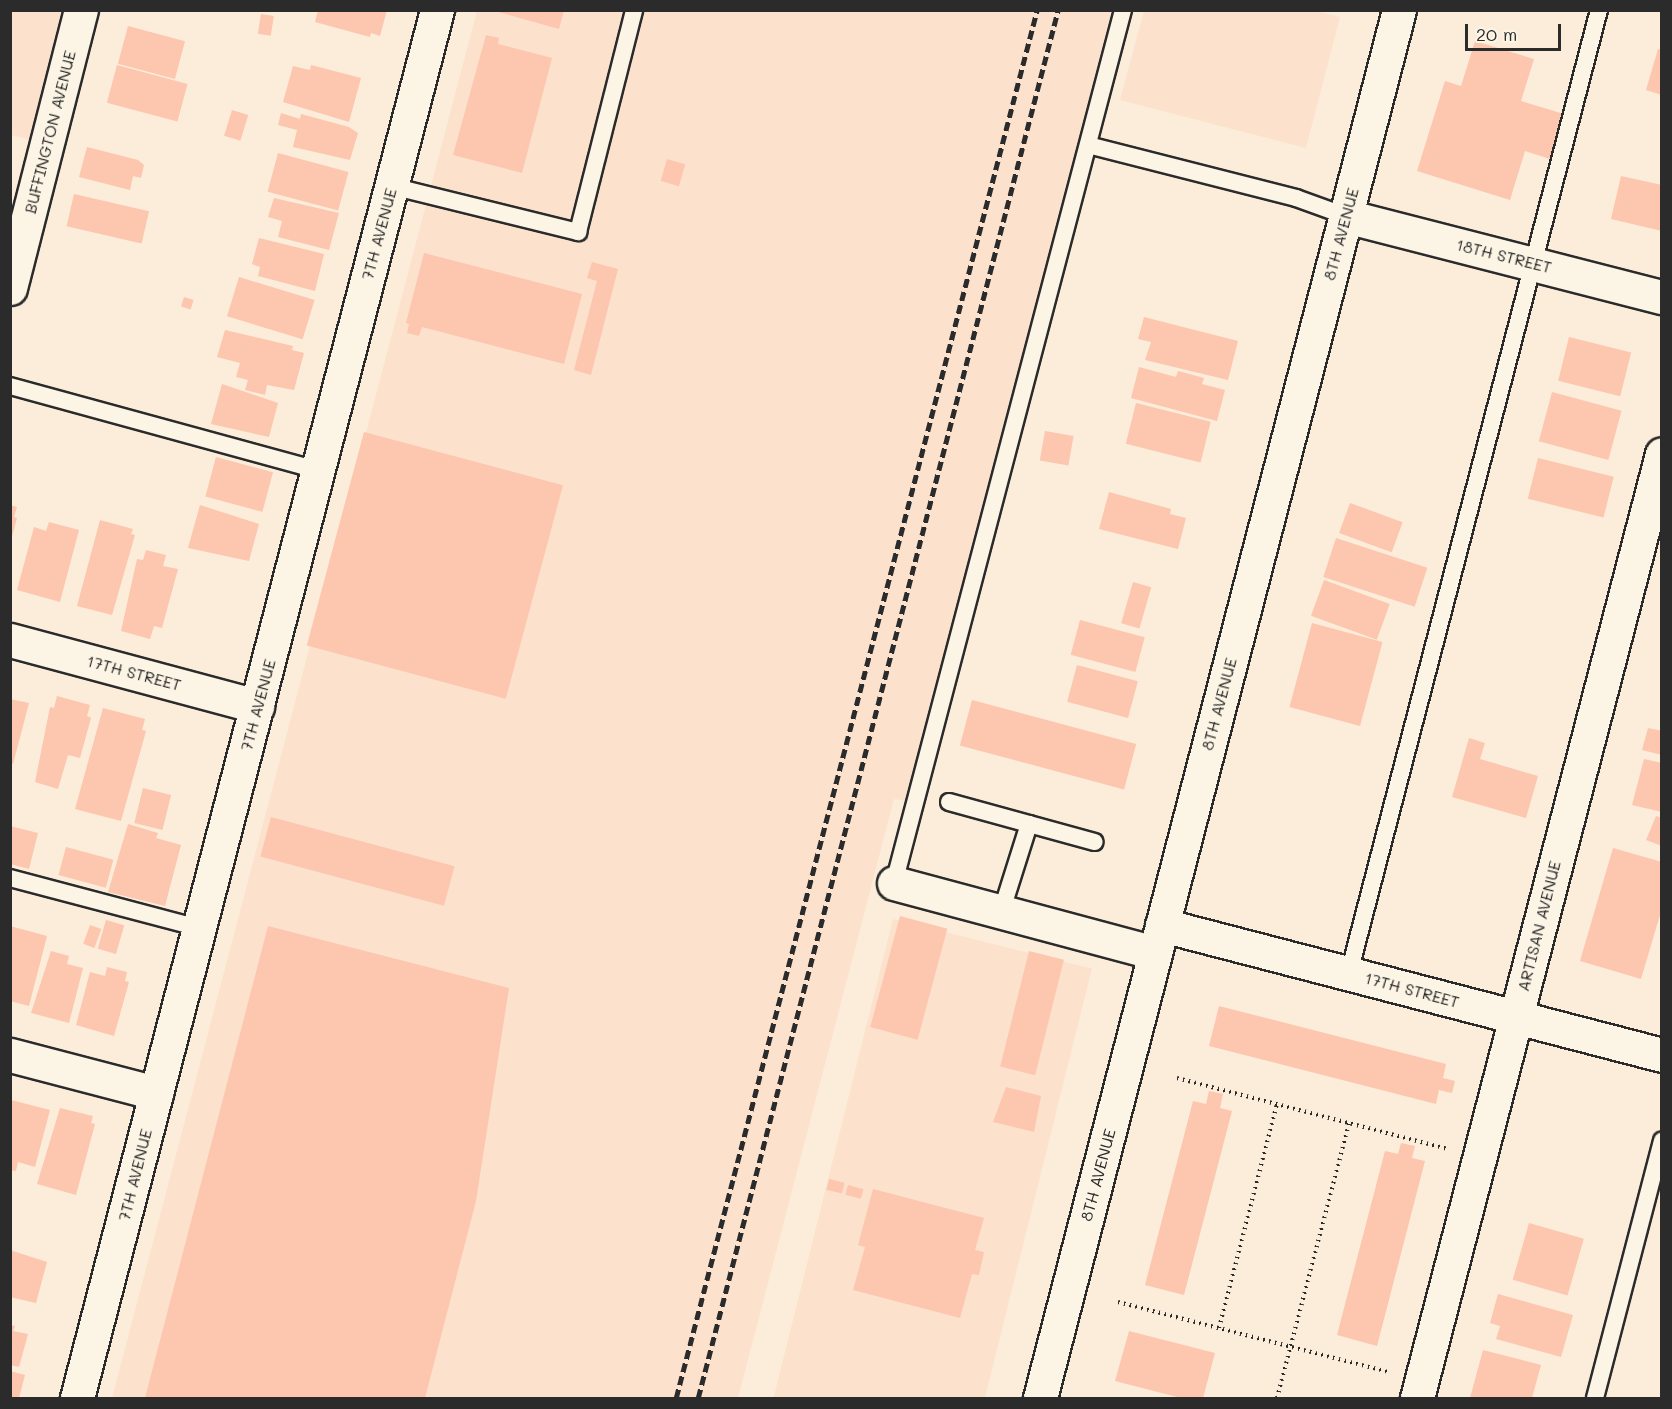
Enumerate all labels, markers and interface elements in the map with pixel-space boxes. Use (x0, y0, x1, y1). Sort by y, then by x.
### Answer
scale bar (1468, 12, 1564, 50)
text: 20 m (1476, 22, 1517, 46)
street label: BUFFINGTON AVENUE (20, 48, 80, 216)
street label: 7TH AVENUE (358, 186, 400, 282)
street label: 8TH AVENUE (1319, 186, 1363, 282)
street label: 18TH STREET (1454, 235, 1554, 277)
street label: 17TH STREET (85, 651, 183, 695)
street label: 8TH AVENUE (1197, 656, 1241, 752)
street label: 7TH AVENUE (237, 657, 279, 753)
street label: ARTISAN AVENUE (1513, 859, 1565, 993)
street label: 17TH STREET (1363, 968, 1461, 1012)
street label: 7TH AVENUE (114, 1127, 156, 1223)
street label: 8TH AVENUE (1076, 1127, 1120, 1223)

